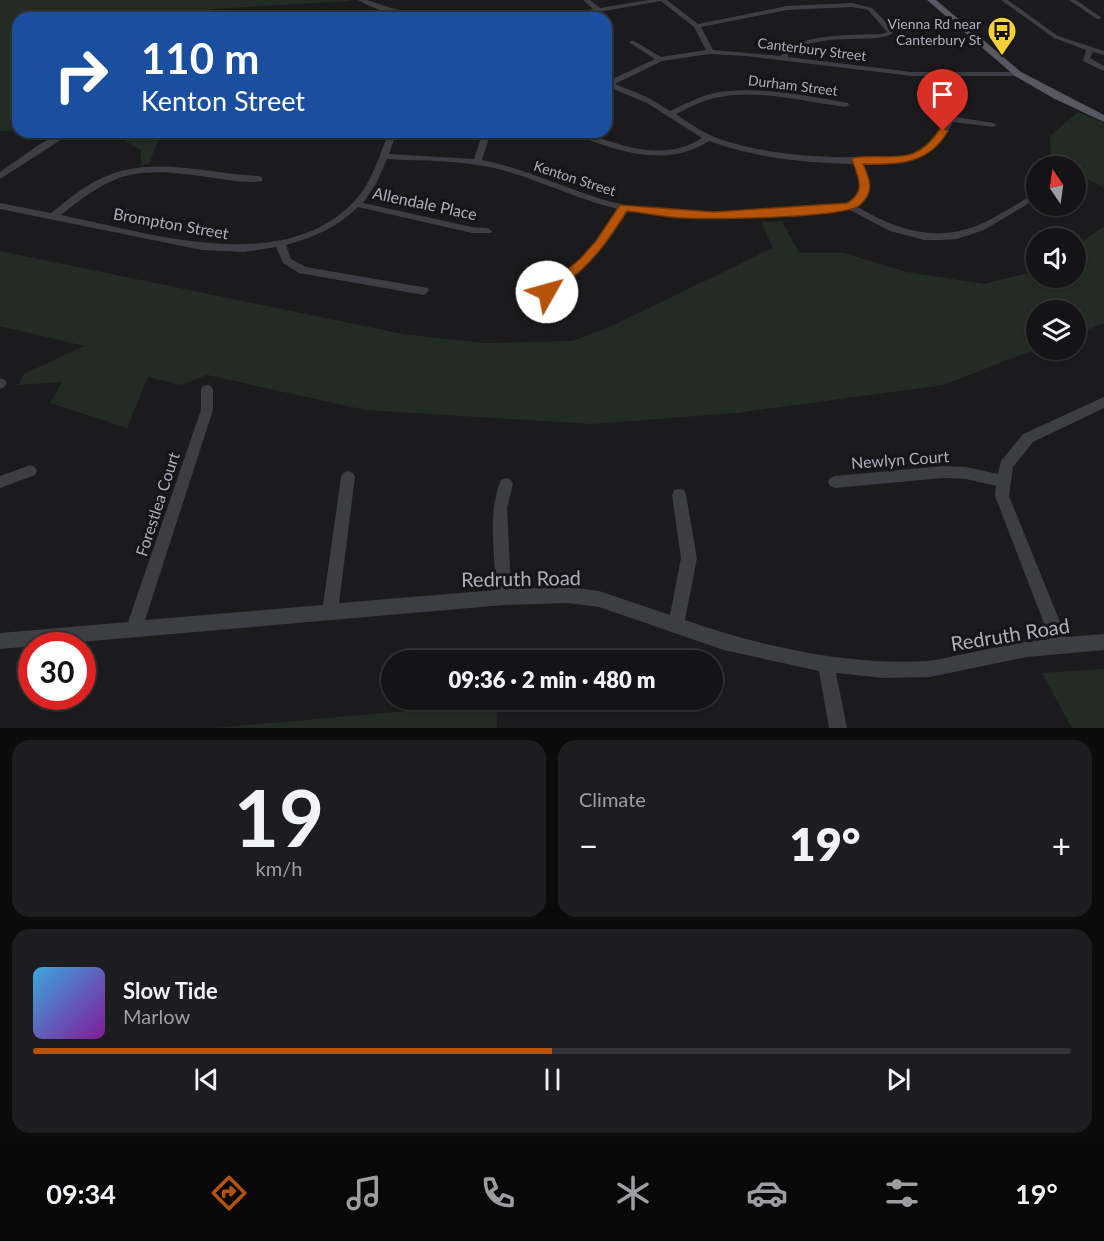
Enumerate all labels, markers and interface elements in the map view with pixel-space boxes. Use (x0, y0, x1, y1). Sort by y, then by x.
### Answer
place label: Vienna Rd near Canterbury St (888, 15, 981, 48)
bus stop icon: Vienna Rd near Canterbury St (986, 15, 1018, 57)
text: 110 m (141, 33, 259, 83)
street label: Canterbury Street (757, 34, 867, 64)
icon: right (42, 36, 120, 114)
pin (917, 69, 968, 131)
street label: Durham Street (747, 71, 839, 99)
icon: arrive (926, 78, 959, 111)
text: Kenton Street (141, 84, 305, 117)
north arrow (1026, 156, 1086, 216)
map controls (1026, 156, 1086, 360)
street label: Kenton Street (532, 157, 618, 199)
street label: Allendale Place (371, 183, 479, 223)
street label: Brompton Street (112, 204, 230, 243)
button: sound (1026, 228, 1086, 288)
position arrow (515, 260, 579, 324)
button: layers (1026, 300, 1086, 360)
street label: Newlyn Court (850, 446, 950, 472)
street label: Forestlea Court (131, 449, 183, 558)
street label: Redruth Road (461, 565, 581, 591)
street label: Redruth Road (949, 613, 1071, 655)
speed limit sign: 30 (18, 632, 96, 710)
text: 09:36 · 2 min · 480 m (449, 666, 655, 693)
text: 19 (234, 770, 324, 864)
text: Climate (579, 787, 646, 811)
text: 19° (790, 817, 860, 871)
text: − (579, 825, 598, 865)
text: + (1052, 825, 1071, 865)
text: km/h (256, 856, 302, 880)
text: Slow Tide (123, 977, 218, 1004)
text: Marlow (123, 1004, 190, 1028)
icon: previous (190, 1063, 223, 1096)
icon: pause (536, 1063, 569, 1096)
icon: next (882, 1063, 915, 1096)
icon: directions (208, 1172, 250, 1214)
icon: music (343, 1172, 385, 1214)
icon: phone (477, 1172, 519, 1214)
icon: climate (612, 1172, 654, 1214)
icon: car (746, 1172, 788, 1214)
icon: filters (881, 1172, 923, 1214)
text: 09:34 (46, 1177, 116, 1210)
text: 19° (1015, 1177, 1058, 1210)

